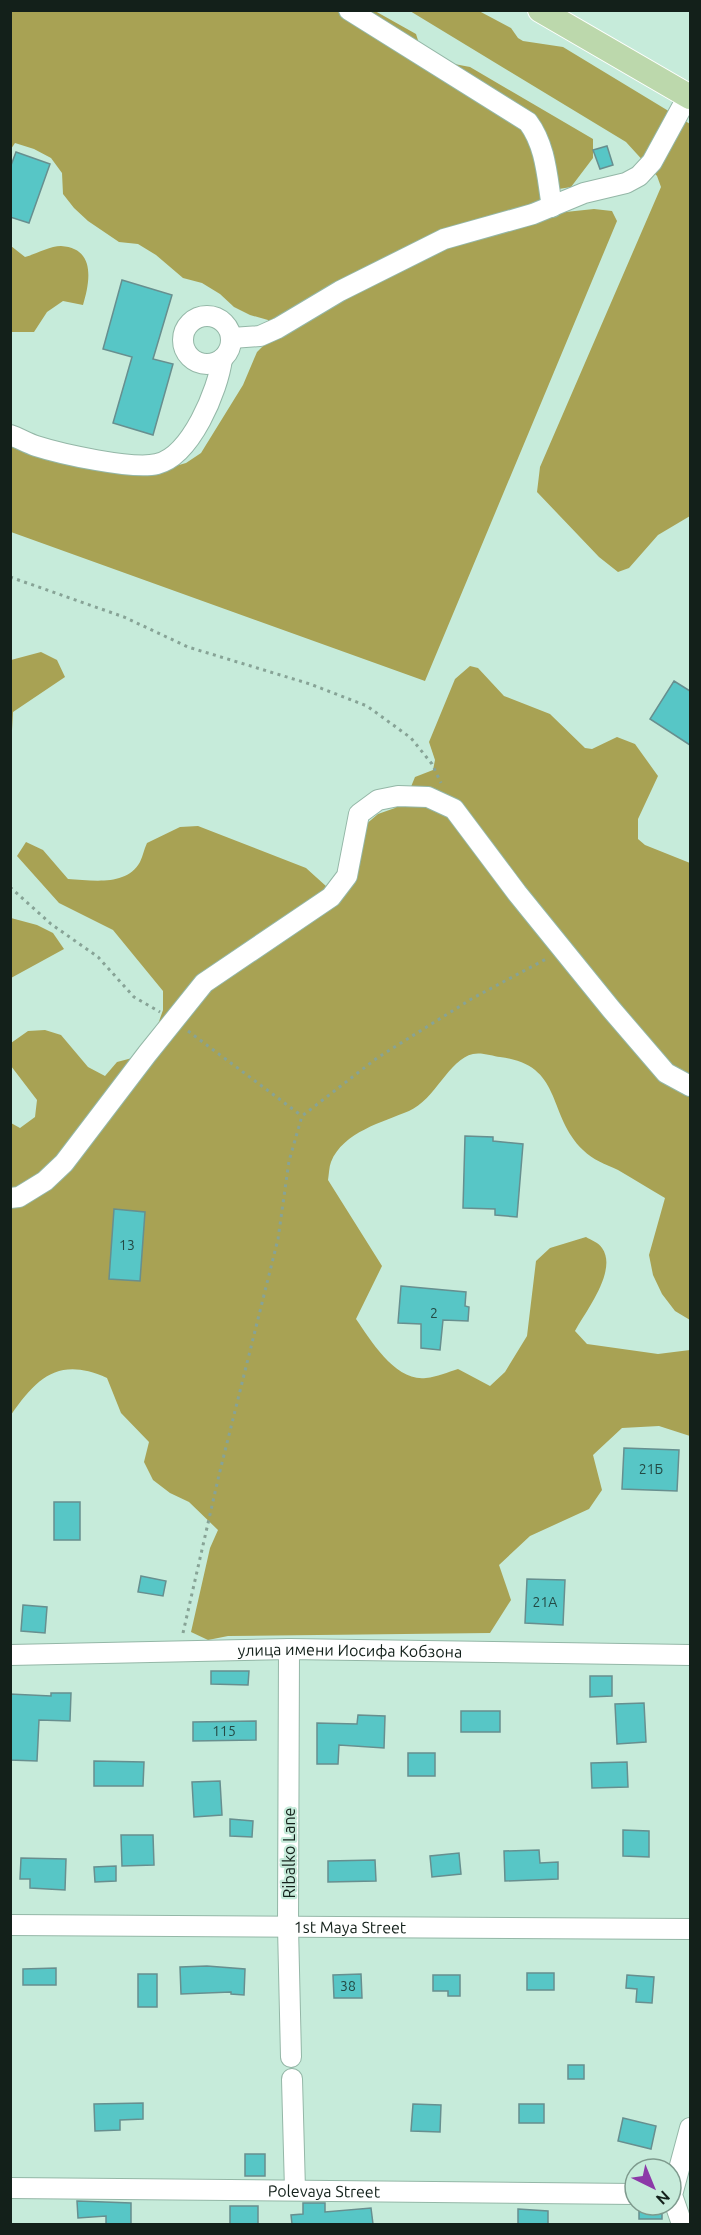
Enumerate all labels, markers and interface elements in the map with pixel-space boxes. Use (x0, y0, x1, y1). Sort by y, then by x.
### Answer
house number: 13 (119, 1237, 135, 1253)
house number: 2 (430, 1305, 438, 1321)
house number: 21Б (639, 1461, 663, 1477)
house number: 21А (533, 1594, 557, 1610)
street label: улица имени Иосифа Кобзона (237, 1640, 462, 1661)
house number: 115 (212, 1723, 236, 1739)
street label: Ribalko Lane (280, 1808, 298, 1898)
street label: 1st Maya Street (294, 1918, 407, 1936)
house number: 38 (340, 1978, 356, 1994)
north arrow (623, 2157, 683, 2217)
street label: Polevaya Street (268, 2181, 381, 2201)
text: N (653, 2187, 674, 2209)

